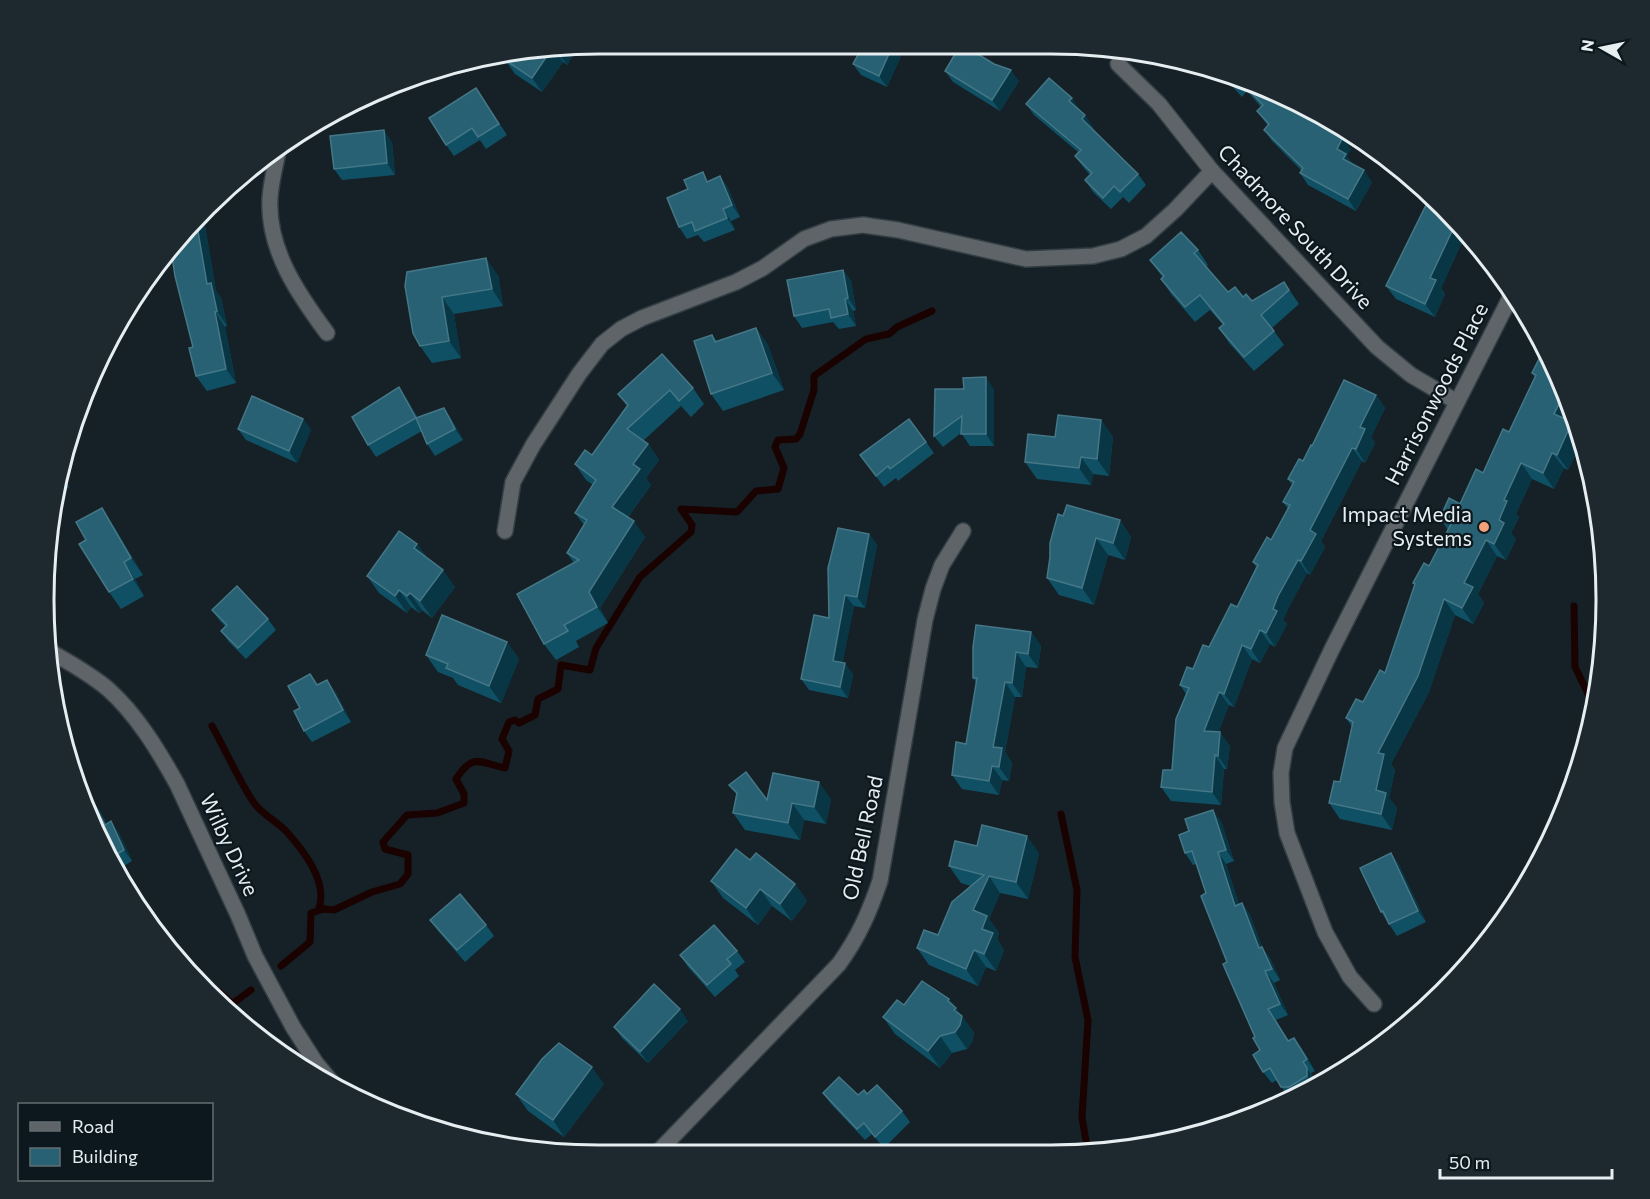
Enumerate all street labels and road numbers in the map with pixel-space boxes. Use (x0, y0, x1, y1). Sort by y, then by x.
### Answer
street label: Chadmore South Drive (1213, 139, 1379, 313)
street label: Harrisonwoods Place (1379, 298, 1492, 489)
street label: Old Bell Road (836, 773, 887, 902)
street label: Wilby Drive (196, 789, 265, 899)

